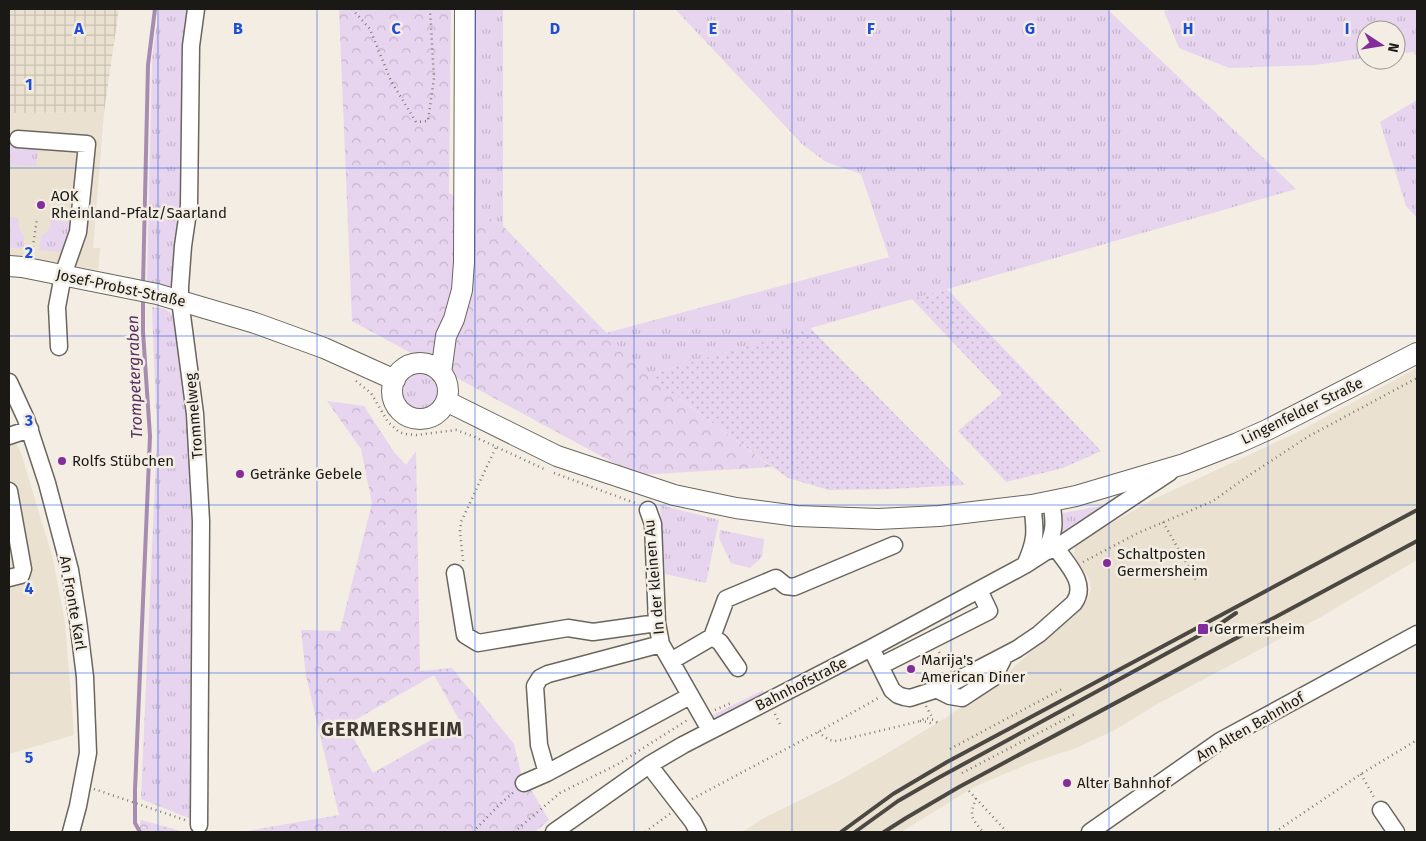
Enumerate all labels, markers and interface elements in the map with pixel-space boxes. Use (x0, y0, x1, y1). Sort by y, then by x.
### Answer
text: A (73, 19, 84, 38)
text: B (233, 19, 243, 38)
text: C (391, 19, 401, 38)
text: D (550, 19, 560, 38)
text: E (709, 19, 717, 38)
text: F (867, 19, 875, 38)
text: G (1025, 19, 1035, 38)
text: H (1183, 19, 1193, 38)
text: I (1345, 19, 1349, 38)
north arrow (1356, 20, 1406, 70)
text: N (1384, 41, 1403, 54)
text: 1 (25, 75, 33, 94)
place label: AOK Rheinland-Pfalz/Saarland (51, 187, 227, 222)
marker: AOK Rheinland-Pfalz/Saarland (35, 199, 47, 211)
text: 2 (25, 243, 33, 262)
street label: Josef-Probst-Straße (55, 265, 187, 311)
water label: Trompetergraben (123, 315, 146, 439)
street label: Trommelweg (181, 372, 207, 460)
street label: Lingenfelder Straße (1238, 374, 1366, 448)
text: 3 (24, 411, 33, 430)
place label: Rolfs Stübchen (72, 452, 174, 470)
marker: Rolfs Stübchen (56, 455, 68, 467)
place label: Getränke Gebele (250, 465, 362, 483)
marker: Getränke Gebele (234, 468, 246, 480)
street label: In der kleinen Au (640, 519, 668, 635)
place label: Schaltposten Germersheim (1117, 545, 1208, 580)
street label: An Fronte Karl (56, 554, 90, 652)
marker: Schaltposten Germersheim (1101, 557, 1113, 569)
text: 4 (24, 579, 34, 598)
place label: Germersheim (1214, 620, 1305, 638)
marker: Germersheim (1196, 622, 1210, 636)
place label: Marija's American Diner (921, 651, 1025, 686)
street label: Bahnhofstraße (752, 653, 850, 715)
marker: Marija's American Diner (905, 663, 917, 675)
street label: Am Alten Bahnhof (1193, 688, 1308, 765)
district label: GERMERSHEIM (321, 717, 463, 741)
text: 5 (25, 748, 34, 767)
place label: Alter Bahnhof (1077, 774, 1172, 792)
marker: Alter Bahnhof (1061, 777, 1073, 789)

